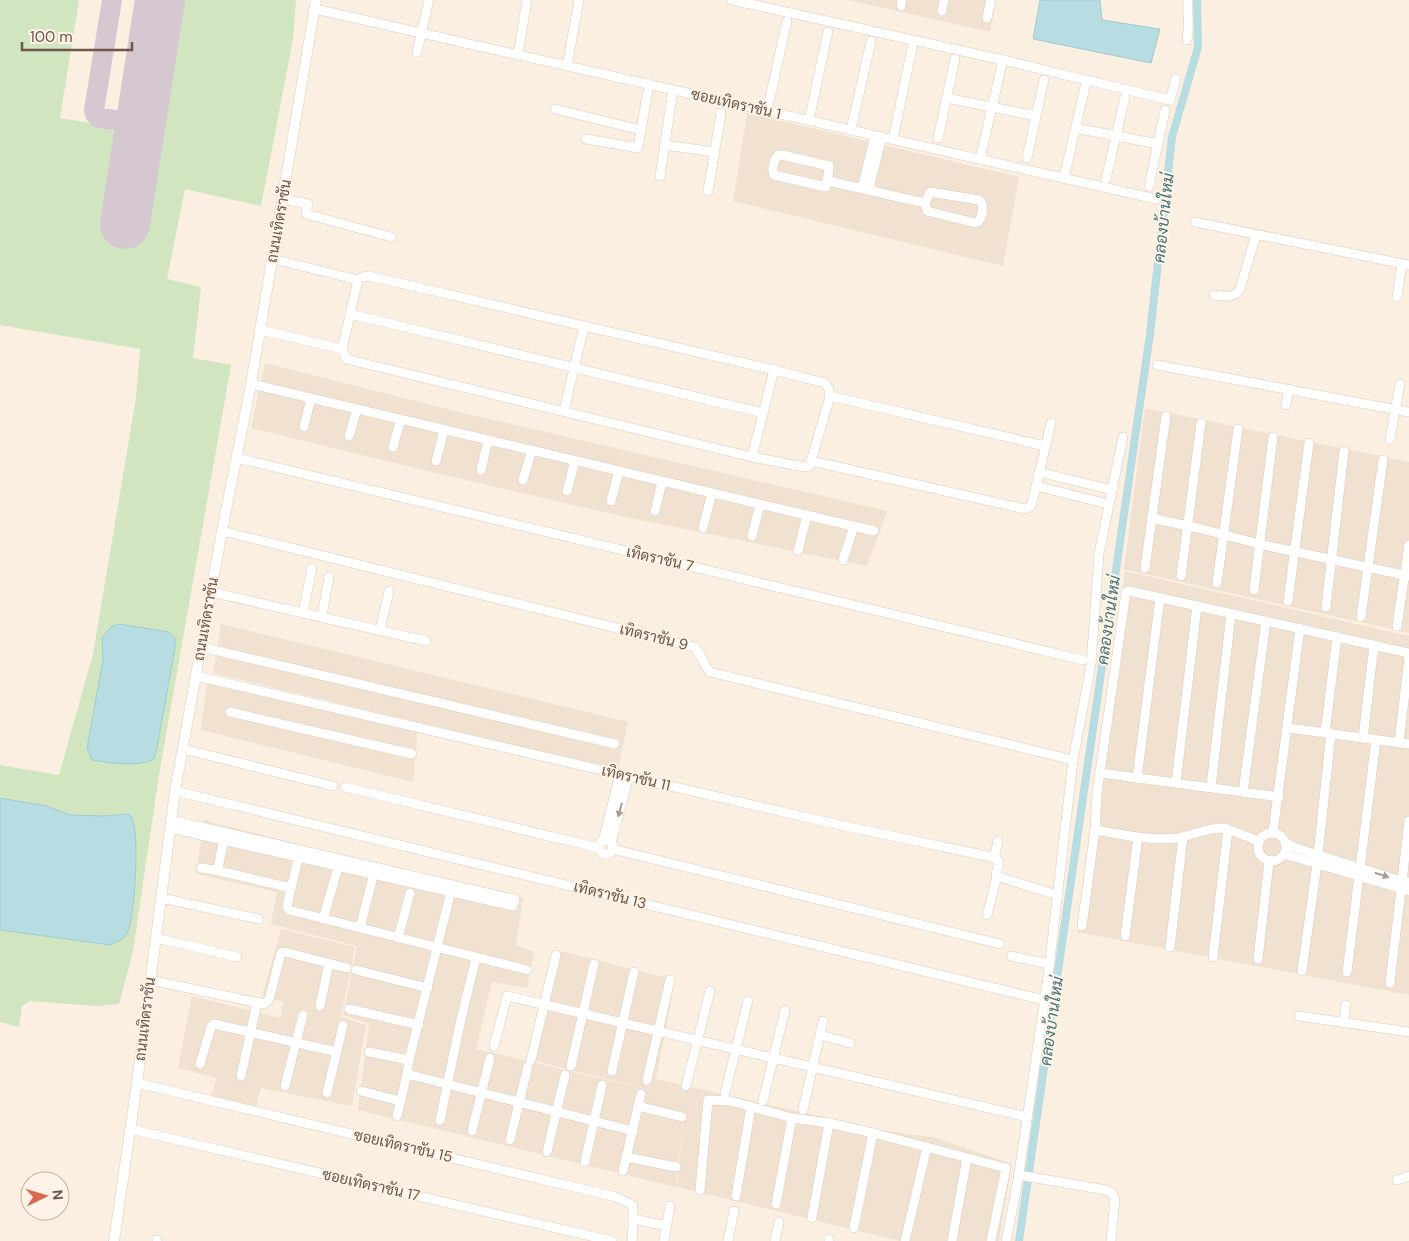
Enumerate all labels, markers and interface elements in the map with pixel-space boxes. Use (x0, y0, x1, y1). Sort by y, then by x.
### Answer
scale bar (22, 20, 132, 52)
text: 100 m (30, 27, 73, 47)
street label: ซอยเทิดราชัน 1 (689, 84, 783, 124)
water label: คลองบ้านใหม่ (1147, 171, 1179, 264)
street label: ถนนเทิดราชัน (262, 178, 296, 264)
street label: เทิดราชัน 7 (624, 542, 696, 576)
water label: คลองบ้านใหม่ (1091, 573, 1125, 666)
street label: ถนนเทิดราชัน (189, 576, 223, 662)
street label: เทิดราชัน 9 (618, 619, 690, 655)
street label: เทิดราชัน 11 (600, 760, 672, 796)
one-way arrow (616, 802, 624, 817)
one-way arrow (1374, 872, 1389, 880)
street label: เทิดราชัน 13 (572, 876, 648, 914)
water label: คลองบ้านใหม่ (1034, 974, 1068, 1067)
street label: ถนนเทิดราชัน (130, 976, 160, 1062)
street label: ซอยเทิดราชัน 15 (352, 1125, 454, 1167)
street label: ซอยเทิดราชัน 17 (320, 1164, 422, 1206)
north arrow (20, 1171, 70, 1221)
text: N (49, 1189, 67, 1201)

